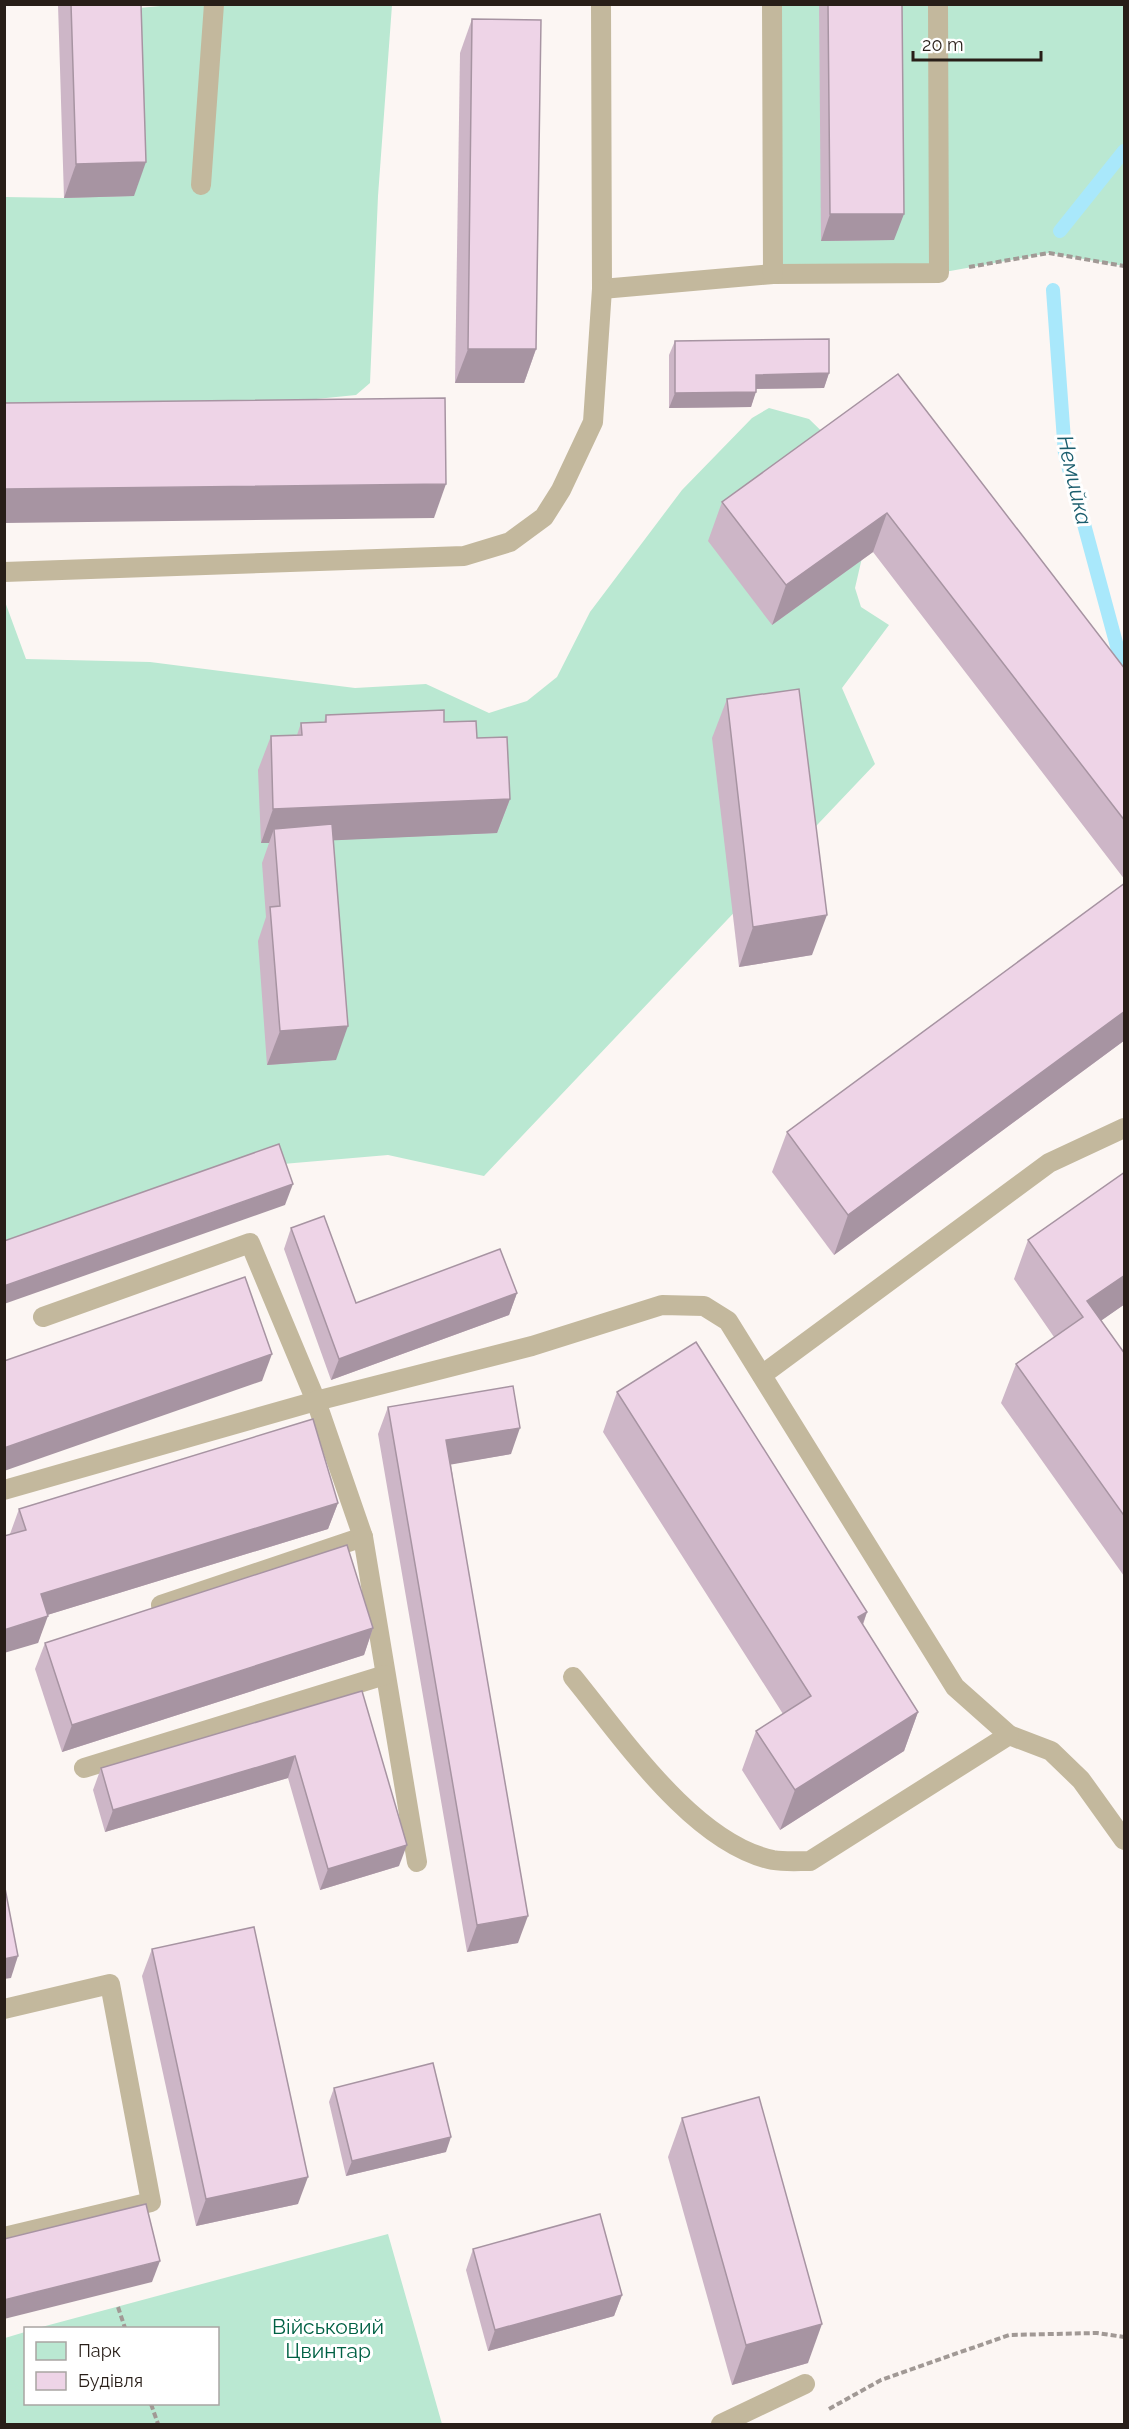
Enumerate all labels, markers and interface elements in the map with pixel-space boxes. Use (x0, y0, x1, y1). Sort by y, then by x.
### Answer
scale bar (913, 24, 1040, 62)
text: 20 m (922, 34, 964, 55)
water label: Немийка (1052, 432, 1098, 528)
park label: Військовий Цвинтар (272, 2314, 384, 2363)
legend (24, 2327, 219, 2405)
text: Парк (78, 2340, 121, 2361)
text: Будівля (78, 2370, 143, 2391)

